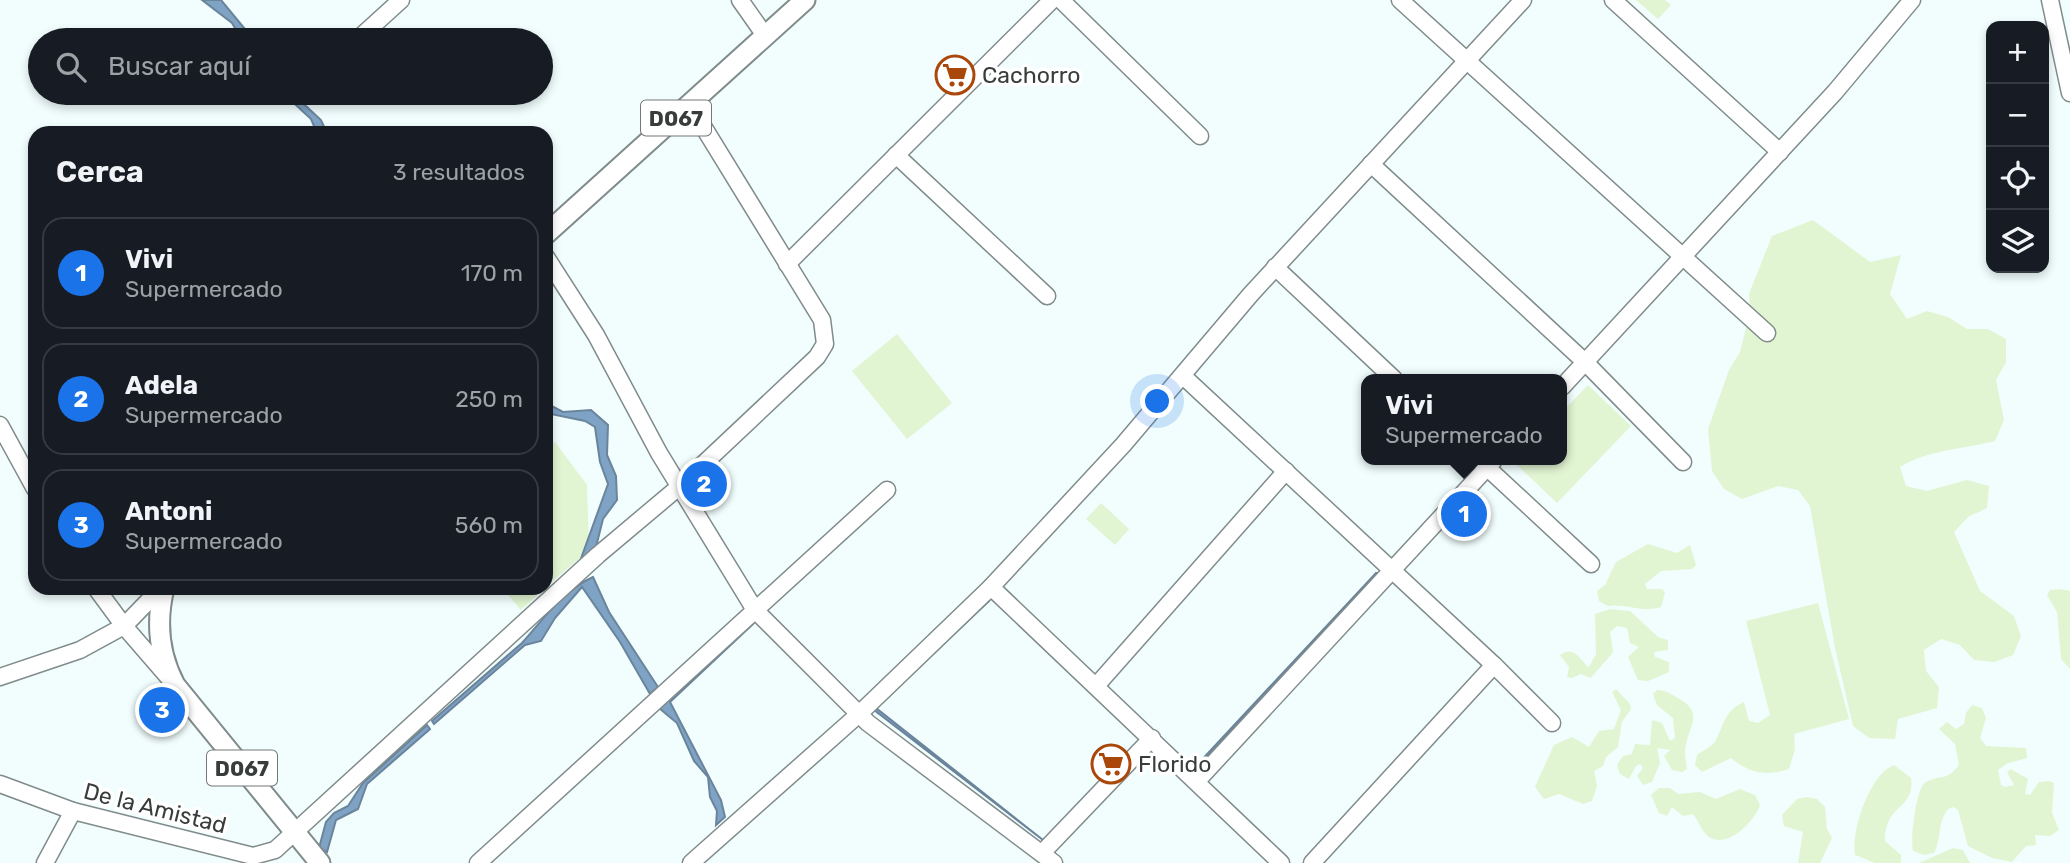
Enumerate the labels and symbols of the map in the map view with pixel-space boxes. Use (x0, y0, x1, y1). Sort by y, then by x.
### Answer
supermarket icon: Cachorro (934, 54, 976, 96)
place label: Cachorro (982, 61, 1080, 89)
road number: D067 (641, 100, 711, 136)
your location (1140, 384, 1174, 418)
pin: 2 (681, 458, 727, 510)
pin: 1 (1441, 488, 1487, 540)
pin: 3 (139, 684, 185, 736)
supermarket icon: Florido (1090, 743, 1132, 785)
road number: D067 (207, 750, 277, 786)
place label: Florido (1138, 750, 1211, 778)
street label: De la Amistad (81, 777, 229, 839)

